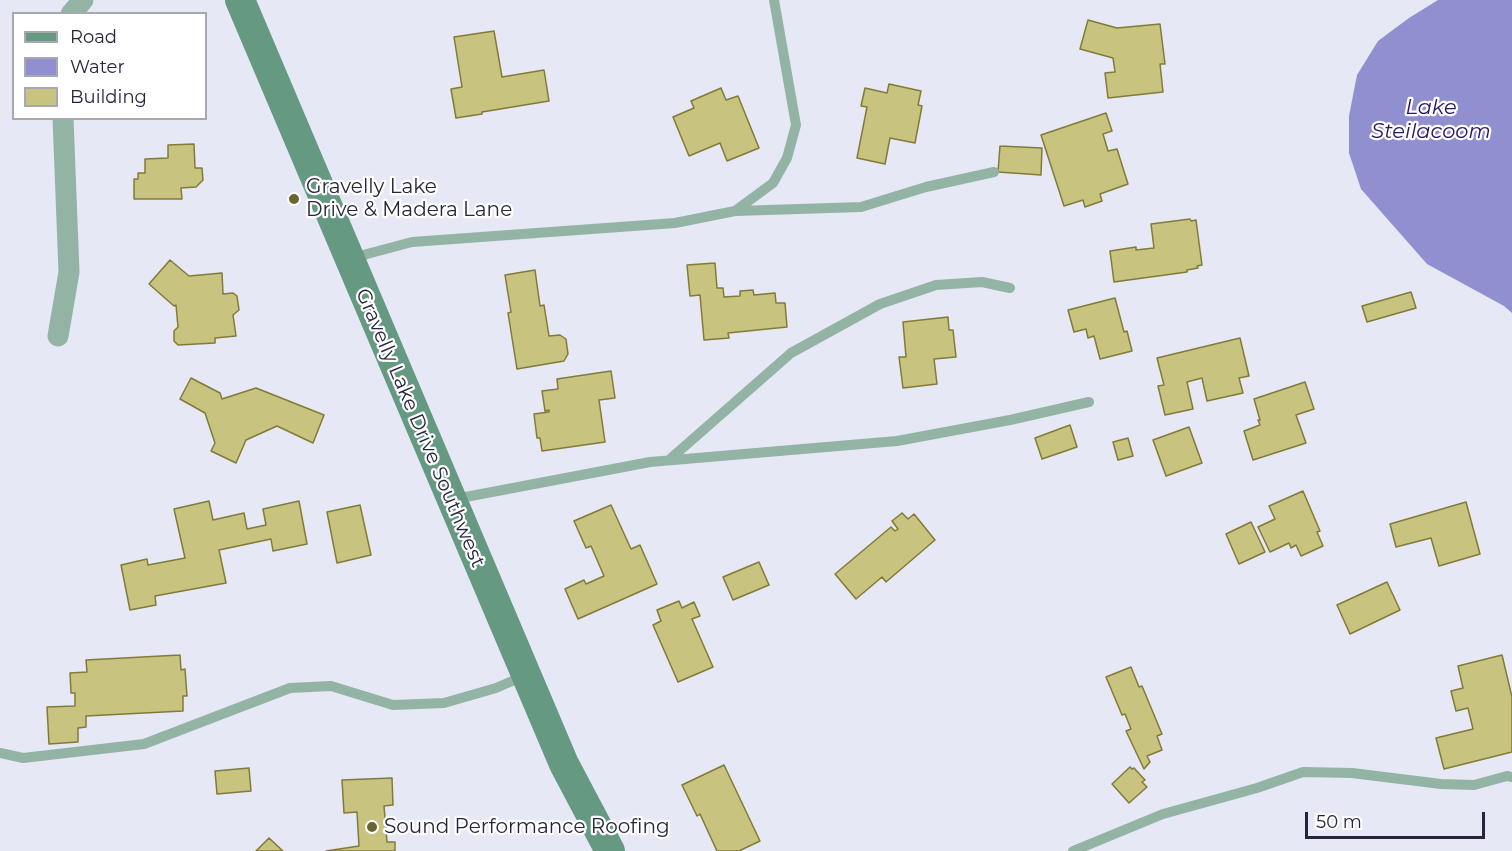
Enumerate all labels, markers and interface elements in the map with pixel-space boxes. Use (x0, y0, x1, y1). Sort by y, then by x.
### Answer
legend (12, 12, 207, 120)
text: Road (70, 26, 117, 48)
text: Water (70, 56, 125, 78)
text: Building (70, 86, 147, 108)
water label: Lake Steilacoom (1371, 95, 1491, 145)
place label: Gravelly Lake Drive & Madera Lane (306, 175, 512, 222)
marker: Gravelly Lake Drive & Madera Lane (287, 192, 301, 206)
street label: Gravelly Lake Drive Southwest (350, 285, 490, 571)
scale bar (1308, 800, 1488, 838)
text: 50 m (1316, 811, 1362, 833)
place label: Sound Performance Roofing (384, 815, 670, 839)
marker: Sound Performance Roofing (365, 820, 379, 834)

